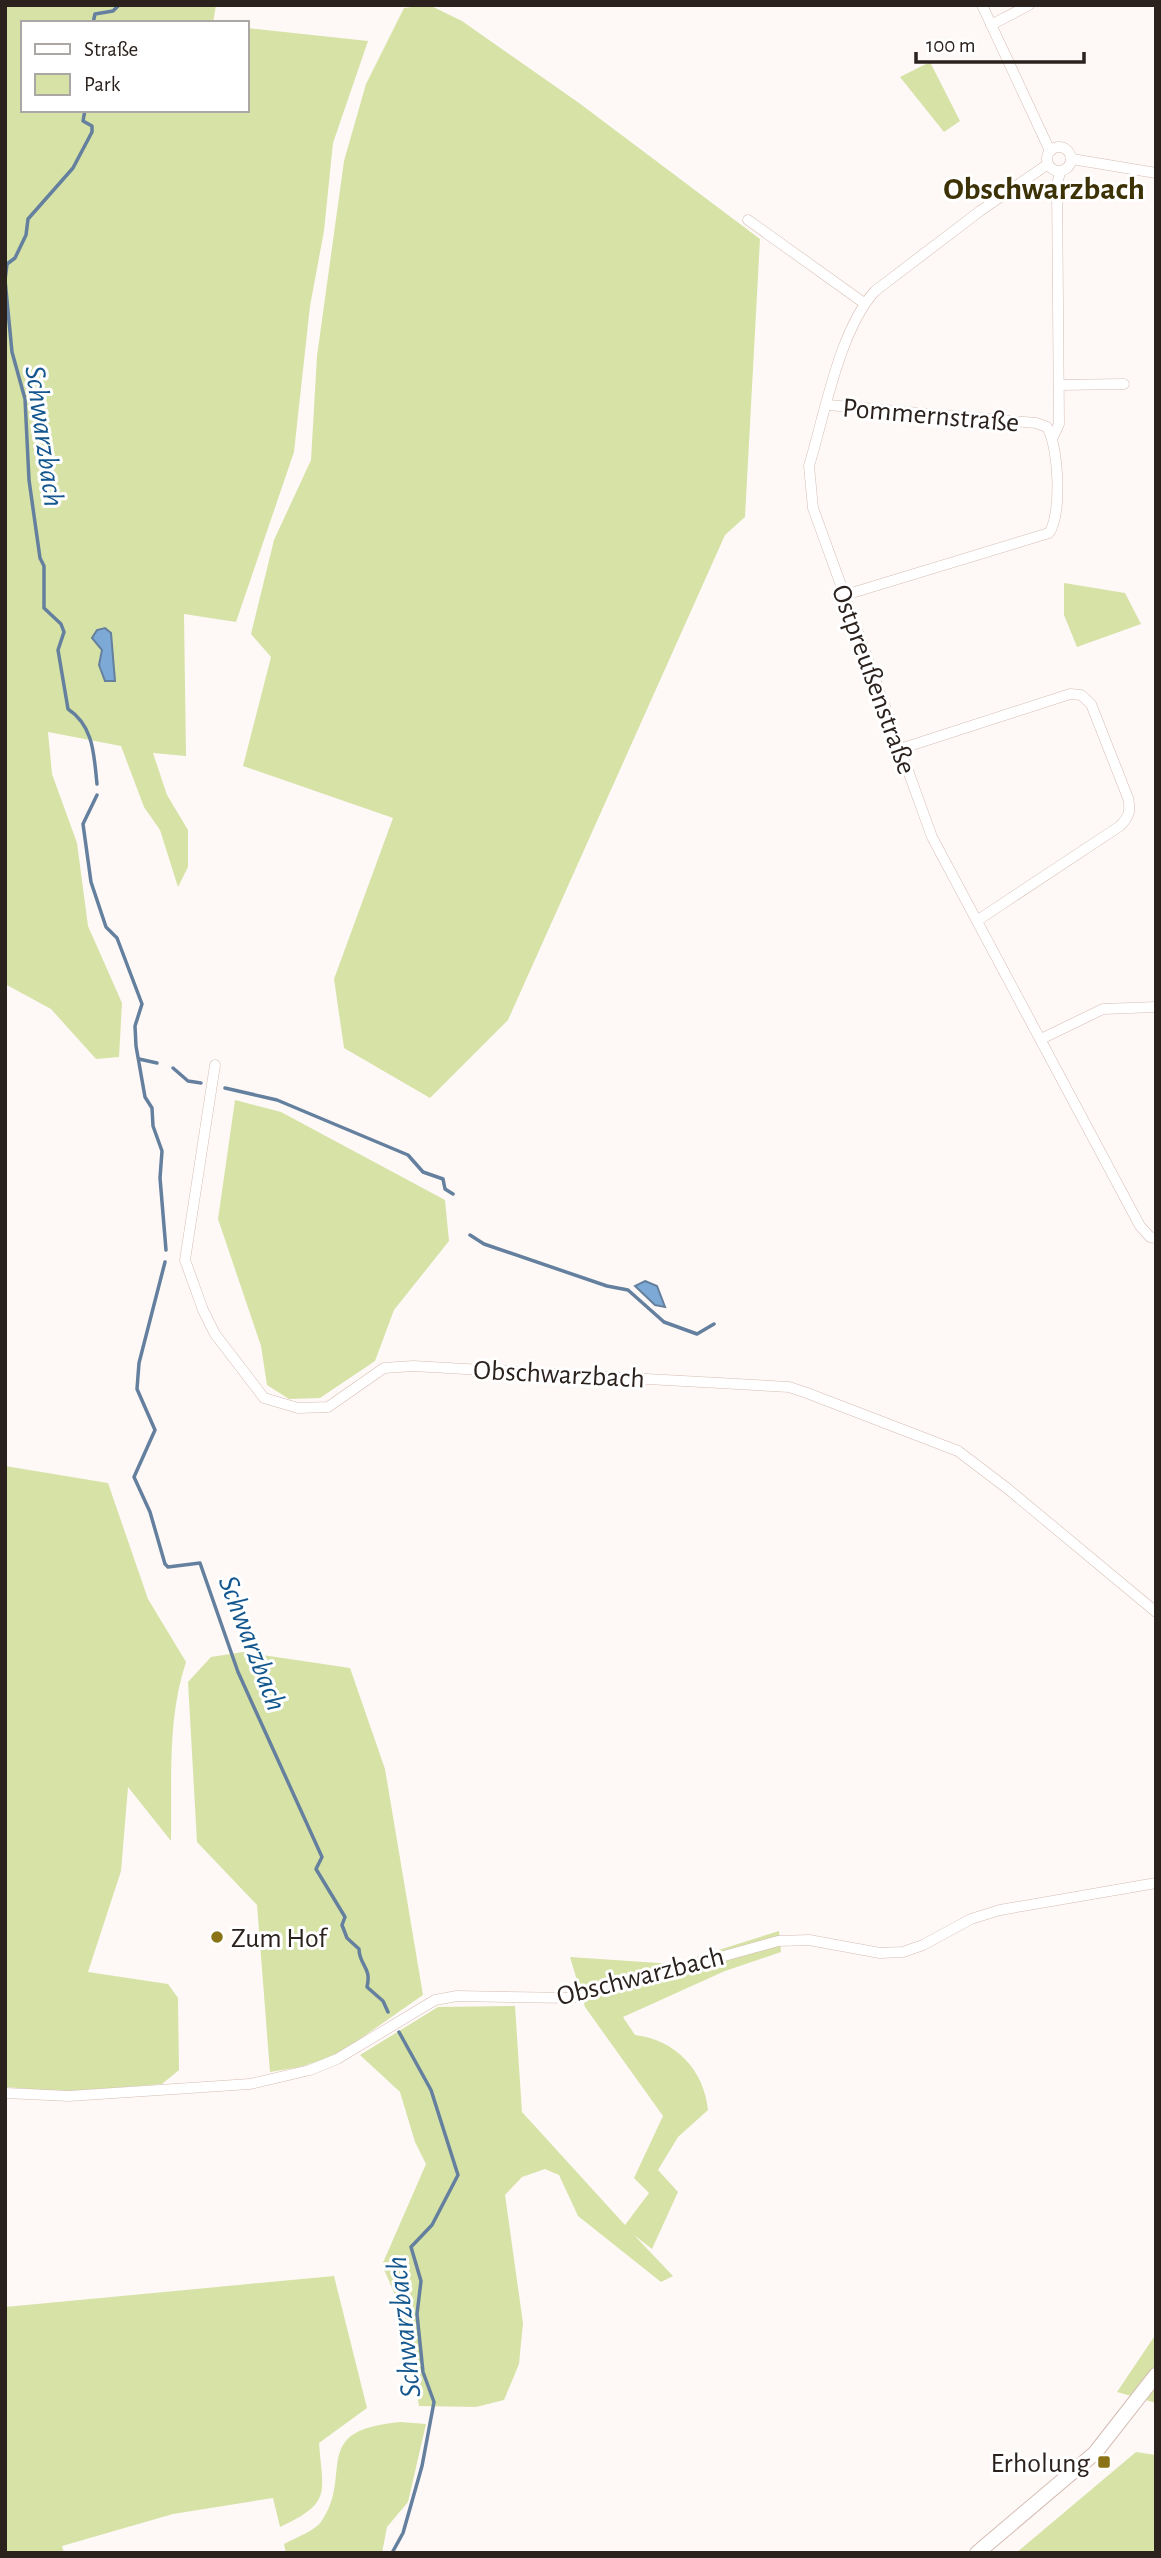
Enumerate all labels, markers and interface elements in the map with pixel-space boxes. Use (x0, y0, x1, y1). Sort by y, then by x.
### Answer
legend (21, 21, 248, 112)
scale bar (916, 21, 1084, 65)
text: 100 m (926, 35, 976, 56)
text: Straße (84, 39, 138, 60)
text: Park (84, 74, 121, 95)
district label: Obschwarzbach (943, 173, 1145, 205)
water label: Schwarzbach (19, 364, 69, 509)
street label: Pommernstraße (841, 394, 1020, 438)
street label: Ostpreußenstraße (826, 581, 920, 778)
street label: Obschwarzbach (472, 1357, 645, 1393)
water label: Schwarzbach (213, 1572, 292, 1715)
place label: Zum Hof (231, 1925, 328, 1953)
marker: Zum Hof (209, 1929, 225, 1945)
street label: Obschwarzbach (554, 1943, 727, 2011)
water label: Schwarzbach (382, 2255, 426, 2399)
place label: Erholung (990, 2450, 1090, 2478)
marker: Erholung (1096, 2454, 1112, 2470)

